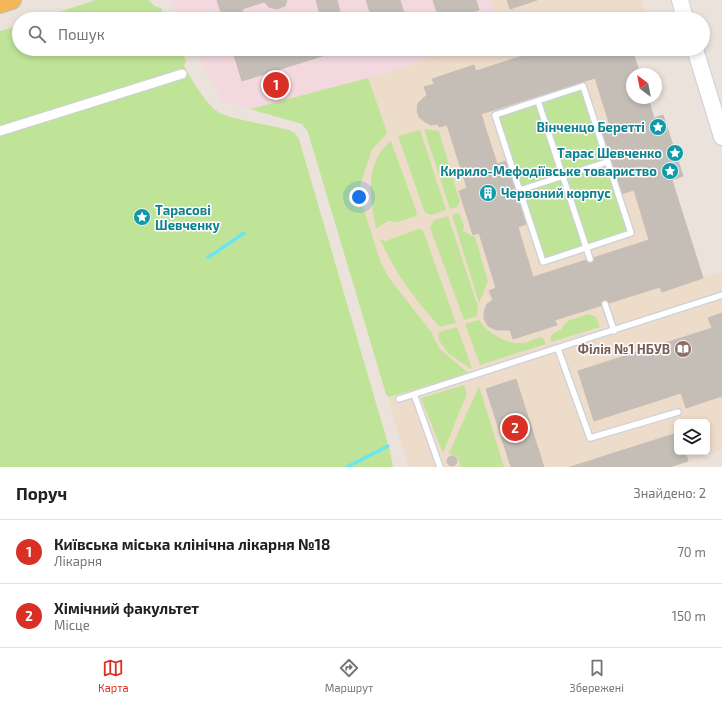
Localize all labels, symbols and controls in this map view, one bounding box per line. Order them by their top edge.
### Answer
search box [12,12,710,56]
icon: search [26,23,48,45]
text: Пошук [58,25,105,43]
north arrow [626,68,662,104]
pin: 1 [263,70,289,100]
place icon: Вінченцо Беретті [648,117,668,137]
place label: Вінченцо Беретті [536,119,645,135]
place icon: Тарас Шевченко [665,143,685,163]
place label: Тарас Шевченко [557,145,662,161]
place icon: Кирило-Мефодіївське товариство [660,161,680,181]
place label: Кирило-Мефодіївське товариство [440,163,657,179]
building icon: Червоний корпус [478,183,498,203]
place label: Червоний корпус [501,185,611,201]
your location [349,187,369,207]
place label: Тарасові Шевченку [155,202,220,233]
place icon: Тарасові Шевченку [132,207,152,227]
library icon: Філія №1 НБУВ [673,339,693,359]
place label: Філія №1 НБУВ [578,341,670,357]
pin: 2 [502,413,528,443]
map controls [674,419,710,455]
button: layers [674,419,710,455]
text: Поруч [16,483,67,503]
text: Знайдено: 2 [634,485,706,501]
text: Київська міська клінічна лікарня №18 [54,535,330,553]
text: 1 [26,544,32,560]
text: 70 m [677,544,706,560]
text: Лікарня [54,553,102,569]
text: Хімічний факультет [54,599,199,617]
text: 2 [25,608,33,624]
text: 150 m [672,608,706,624]
text: Місце [54,617,90,633]
tab: Карта [98,657,129,694]
tab: Маршрут [325,657,373,694]
tab: Збережені [570,657,624,694]

